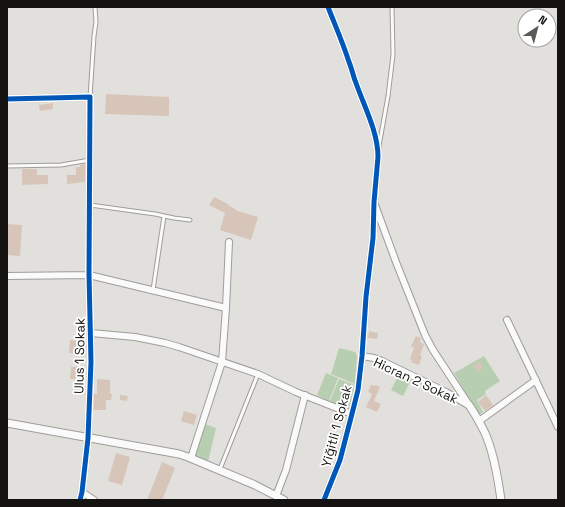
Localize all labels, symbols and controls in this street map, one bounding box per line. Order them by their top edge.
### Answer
north arrow [517,8,557,48]
text: N [536,12,550,28]
street label: Ulus 1 Sokak [70,318,89,394]
street label: Hicran 2 Sokak [371,353,461,407]
street label: Yiğitli 1 Sokak [317,383,356,469]

